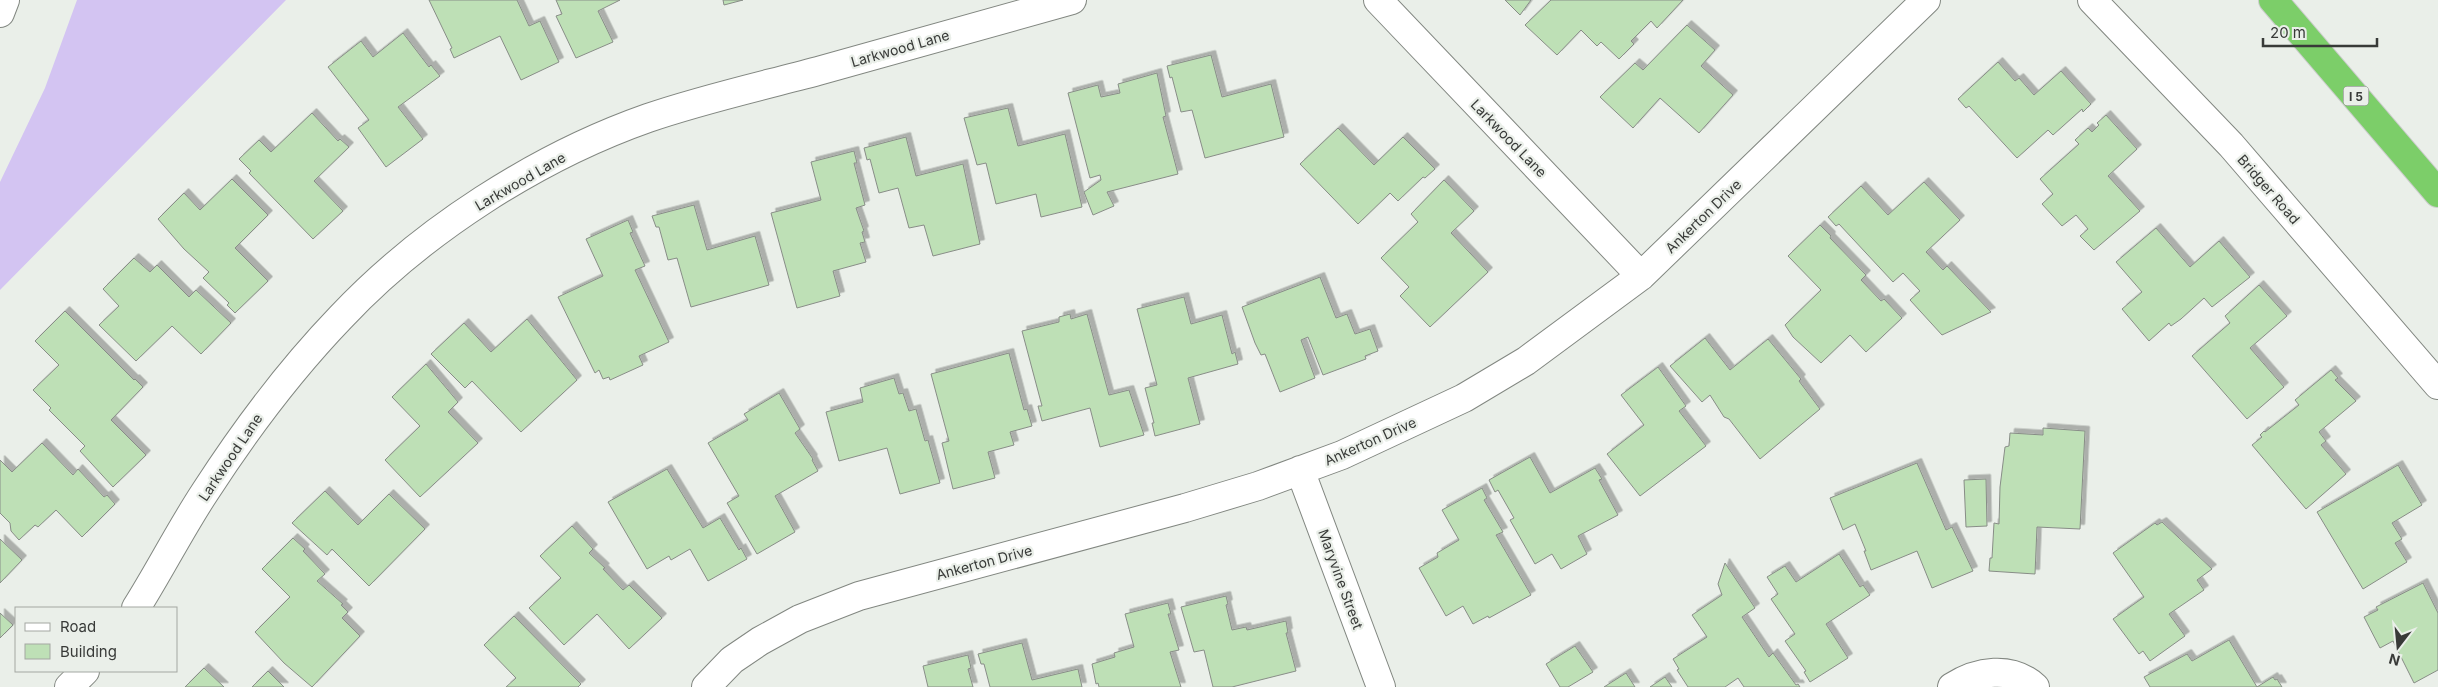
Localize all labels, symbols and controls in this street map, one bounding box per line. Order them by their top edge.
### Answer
scale bar [2263,15,2377,47]
text: 20 m [2270,23,2306,42]
street label: Larkwood Lane [849,26,951,70]
road number: I 5 [2344,86,2368,105]
street label: Larkwood Lane [1468,96,1550,180]
street label: Larkwood Lane [472,148,568,214]
street label: Bridger Road [2234,151,2304,227]
street label: Ankerton Drive [1662,176,1744,256]
street label: Larkwood Lane [195,410,265,504]
street label: Ankerton Drive [1321,413,1419,469]
street label: Maryvine Street [1315,527,1367,632]
street label: Ankerton Drive [934,541,1034,583]
legend [15,607,178,672]
text: Road [60,617,96,636]
north arrow [2373,622,2423,672]
text: Building [60,642,117,661]
text: N [2387,650,2402,670]

